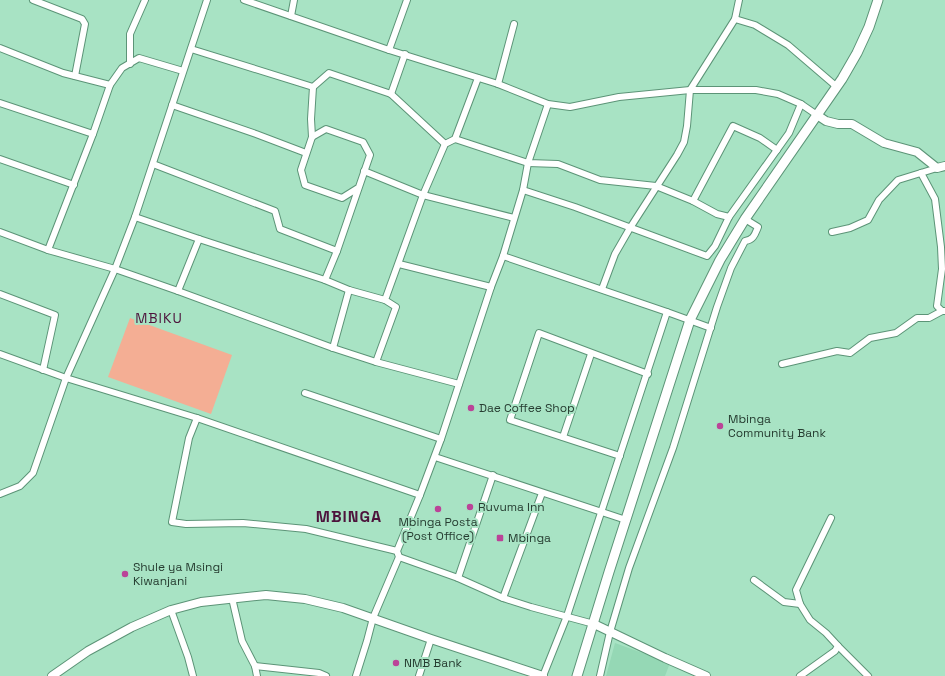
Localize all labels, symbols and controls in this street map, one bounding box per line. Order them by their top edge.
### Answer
district label: MBIKU [135,309,183,327]
place label: Dae Coffee Shop [479,400,575,416]
marker: Dae Coffee Shop [466,403,476,413]
place label: Mbinga Community Bank [728,411,826,441]
marker: Mbinga Community Bank [715,421,725,431]
place label: Ruvuma Inn [478,499,545,515]
marker: Ruvuma Inn [465,502,475,512]
marker: Mbinga Posta (Post Office) [433,504,443,514]
district label: MBINGA [316,506,382,527]
place label: Mbinga Posta (Post Office) [398,514,478,544]
place label: Mbinga [508,530,551,546]
marker: Mbinga [495,533,505,543]
place label: Shule ya Msingi Kiwanjani [133,559,223,589]
marker: Shule ya Msingi Kiwanjani [120,569,130,579]
place label: NMB Bank [404,655,463,671]
marker: NMB Bank [391,658,401,668]

